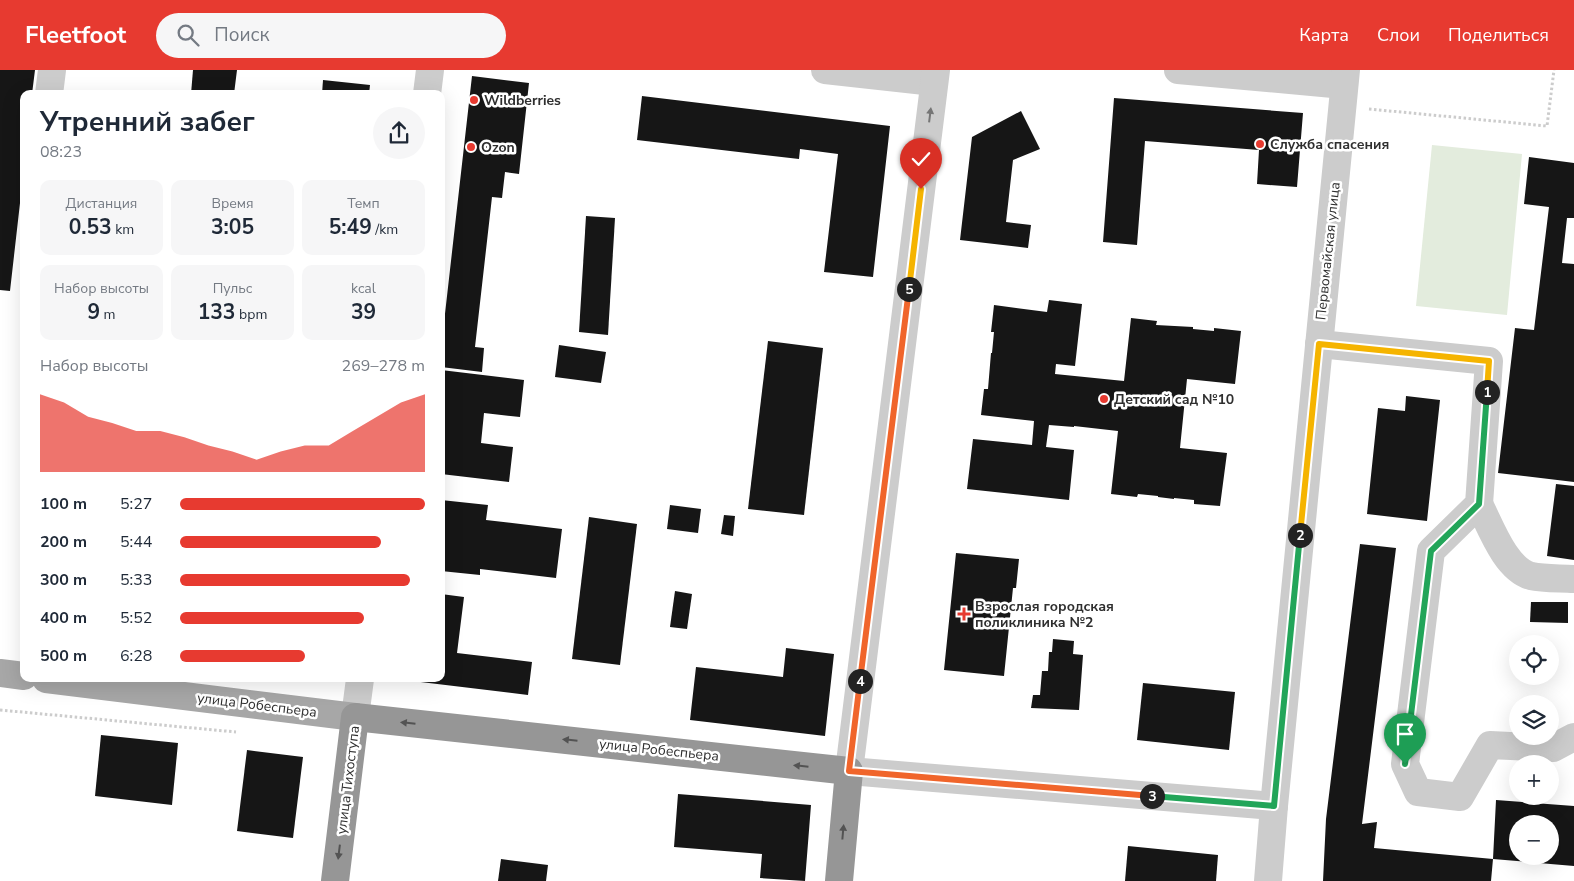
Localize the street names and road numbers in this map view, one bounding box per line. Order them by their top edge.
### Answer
street label: Первомайская улица [1311,181,1345,321]
street label: улица Робеспьера [196,688,318,722]
street label: улица Тихоступа [332,725,364,835]
street label: улица Робеспьера [598,734,720,766]

